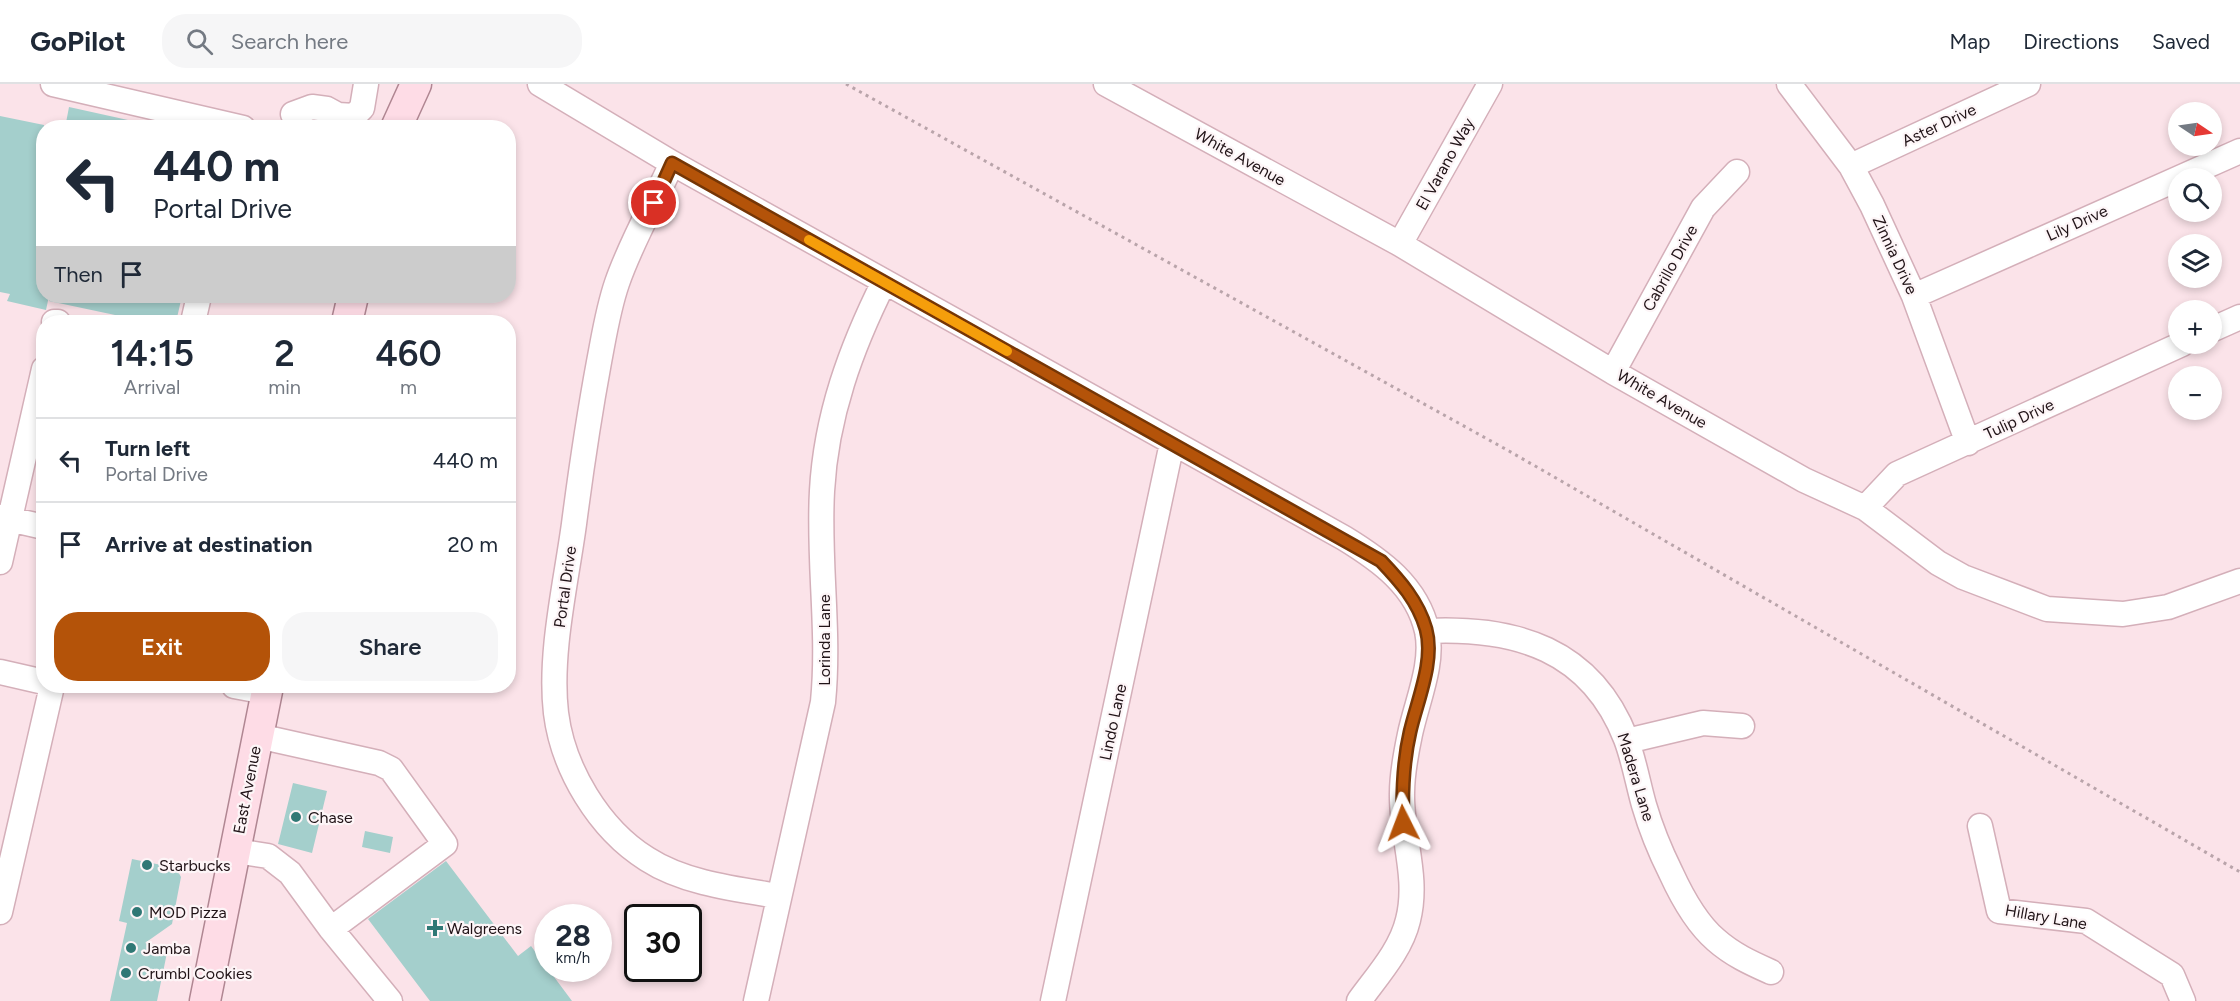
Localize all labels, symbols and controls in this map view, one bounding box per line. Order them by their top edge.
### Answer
search box [162,14,582,68]
text: GoPilot [30,24,126,58]
icon: search [183,25,216,58]
text: Search here [231,28,348,55]
text: Map [1949,29,1990,54]
text: Directions [2023,29,2119,54]
text: Saved [2152,29,2210,54]
street label: Aster Drive [1899,100,1979,150]
north arrow [2168,102,2222,156]
map controls [2168,102,2222,420]
street label: El Varano Way [1412,114,1478,213]
street label: White Avenue [1191,124,1289,190]
text: 440 m [153,141,280,192]
icon: left [54,144,132,222]
button: search [2168,168,2222,222]
pin [628,177,679,228]
icon: arrive [637,186,670,219]
text: Portal Drive [153,192,292,225]
street label: Lily Drive [2043,201,2111,245]
street label: Zinnia Drive [1869,213,1922,298]
street label: Cabrillo Drive [1639,221,1702,314]
button: layers [2168,234,2222,288]
icon: arrive [115,258,148,291]
text: Then [54,261,103,288]
button: + [2168,300,2222,354]
text: 14:15 [110,332,194,375]
text: 2 [274,332,295,375]
text: 460 [375,332,442,375]
street label: White Avenue [1614,366,1711,433]
button: − [2168,366,2222,420]
text: Arrival [124,375,180,399]
text: min [268,375,301,399]
text: m [400,375,417,399]
street label: Tulip Drive [1981,395,2057,443]
text: Turn left [105,435,191,462]
icon: left [54,444,87,477]
text: 440 m [432,447,498,474]
text: Portal Drive [105,462,208,486]
icon: arrive [54,528,87,561]
text: Arrive at destination [105,531,313,558]
text: 20 m [447,531,498,558]
street label: Portal Drive [550,545,580,629]
street label: Lorinda Lane [815,594,834,686]
button: Exit [54,612,270,681]
button: Share [282,612,498,681]
street label: Lindo Lane [1096,682,1130,762]
street label: Madera Lane [1614,730,1659,824]
street label: East Avenue [229,744,265,836]
position arrow [1371,791,1435,855]
place label: Chase [308,808,353,827]
marker: Chase [289,810,303,824]
place label: Starbucks [159,856,231,875]
marker: Starbucks [140,858,154,872]
street label: Hillary Lane [2004,900,2089,934]
place label: MOD Pizza [149,903,227,922]
speed limit sign: 30 [624,904,702,982]
marker: MOD Pizza [130,905,144,919]
text: 28 [555,917,591,954]
place label: Walgreens [447,919,522,938]
marker: Walgreens [428,921,442,935]
place label: Jamba [143,939,191,958]
marker: Jamba [124,941,138,955]
text: km/h [556,949,590,967]
place label: Crumbl Cookies [138,964,252,983]
marker: Crumbl Cookies [119,966,133,980]

